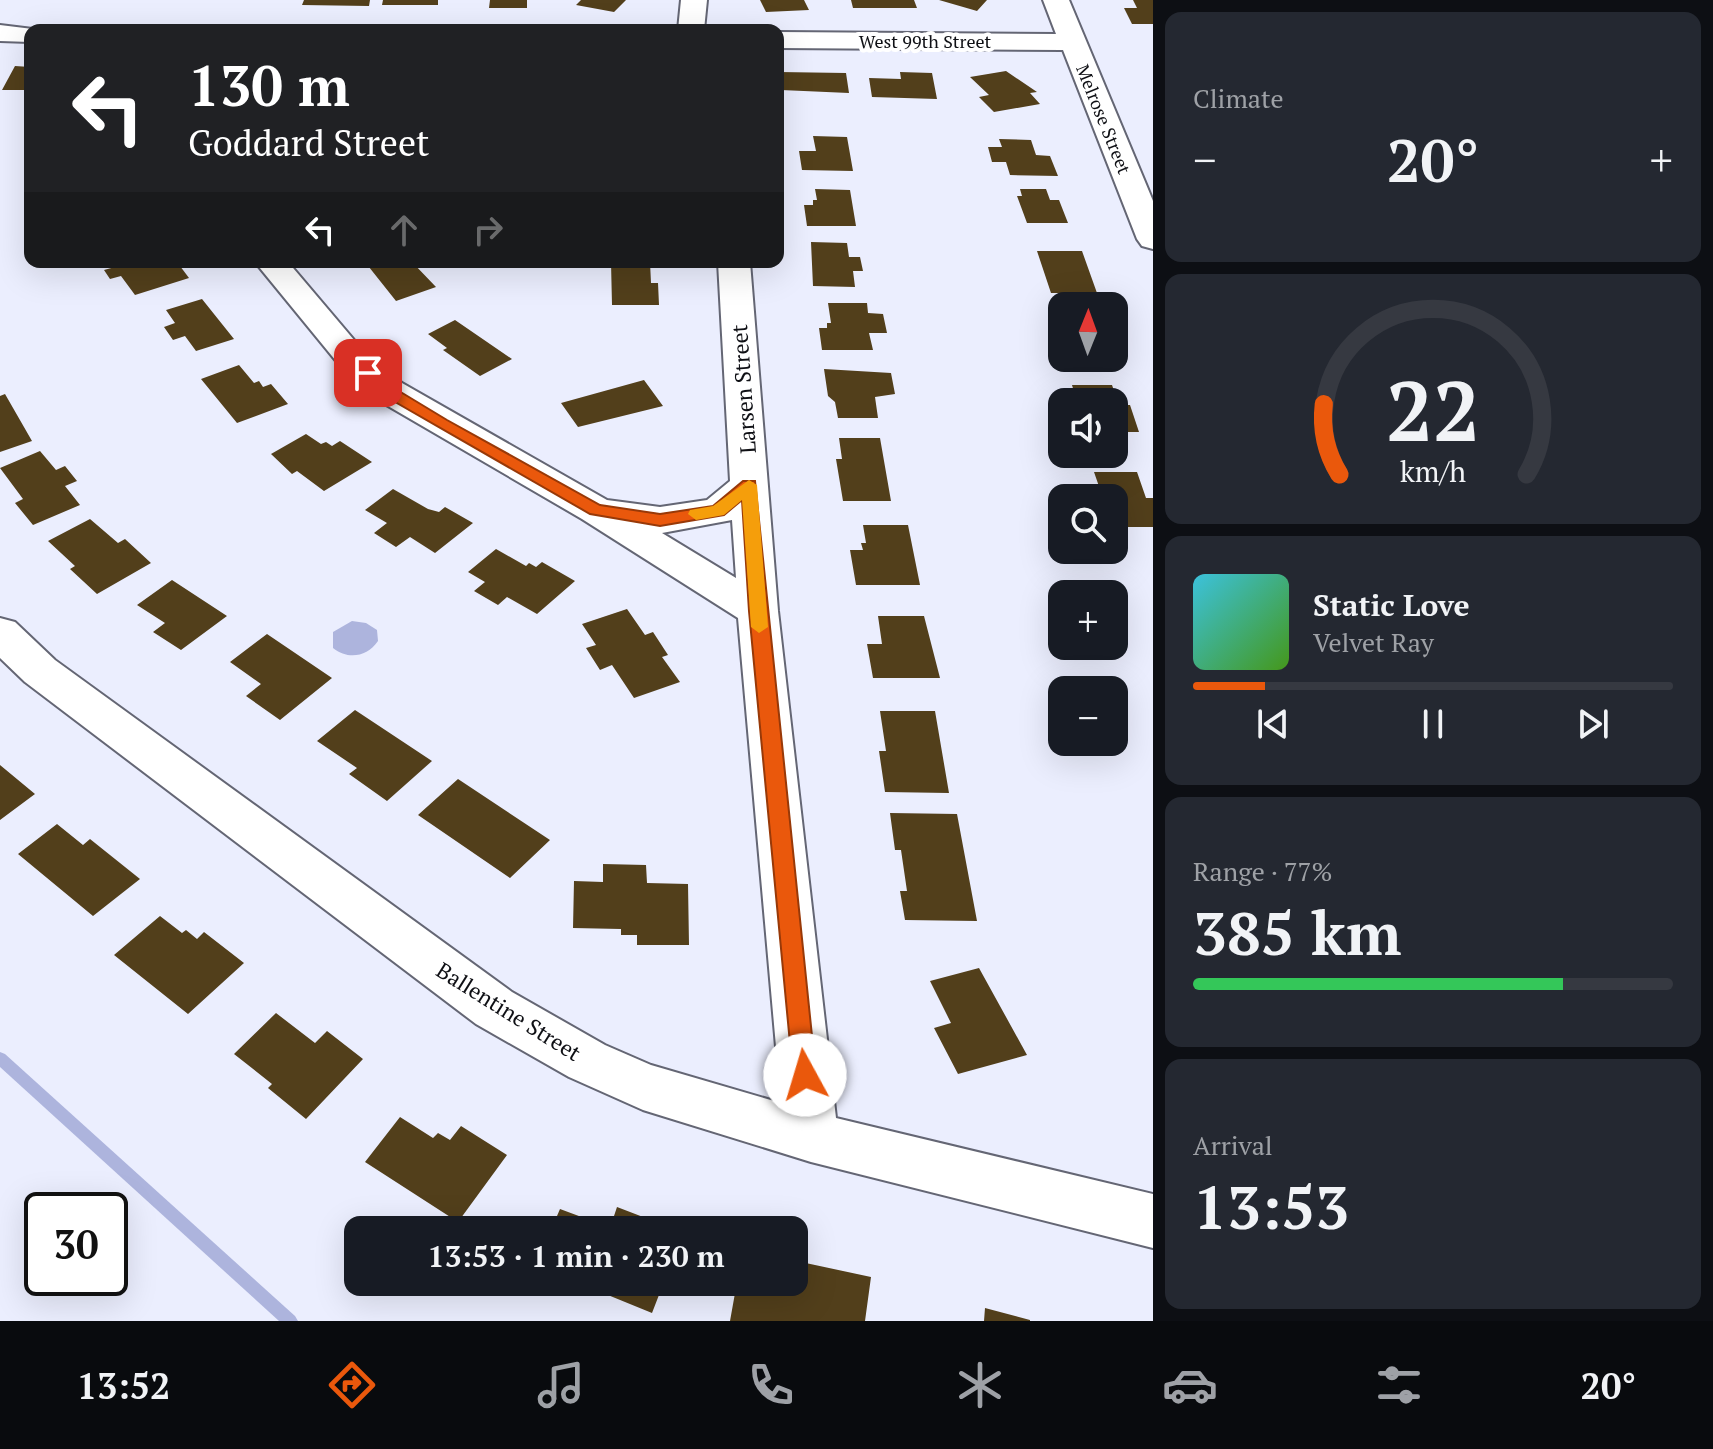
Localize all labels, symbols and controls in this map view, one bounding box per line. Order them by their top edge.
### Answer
street label: West 99th Street [859,29,992,53]
text: 130 m [188,48,350,122]
icon: left [56,56,160,160]
street label: Melrose Street [1071,61,1137,178]
text: Climate [1193,81,1284,115]
text: Goddard Street [188,119,429,166]
text: 20° [1387,120,1479,199]
text: − [1193,130,1216,189]
text: + [1650,130,1673,189]
icon: left [298,208,342,252]
icon: ahead [382,208,426,252]
icon: right [466,208,510,252]
north arrow [1048,292,1128,372]
map controls [1048,292,1128,756]
street label: Larsen Street [724,323,762,455]
pin [334,339,402,407]
icon: arrive [346,351,390,395]
text: 22 [1386,354,1480,464]
button: sound [1048,388,1128,468]
text: km/h [1400,452,1466,490]
button: search [1048,484,1128,564]
button: + [1048,580,1128,660]
text: Static Love [1313,585,1470,625]
text: Velvet Ray [1313,625,1434,659]
button: − [1048,676,1128,756]
icon: previous [1251,702,1295,746]
icon: pause [1411,702,1455,746]
icon: next [1571,702,1615,746]
text: Range · 77% [1193,854,1332,888]
text: 385 km [1193,893,1401,972]
street label: Ballentine Street [431,955,587,1067]
position arrow [763,1033,847,1117]
text: Arrival [1193,1128,1273,1162]
text: 13:53 [1193,1167,1349,1246]
speed limit sign: 30 [24,1192,128,1296]
text: 13:53 · 1 min · 230 m [428,1236,724,1276]
icon: directions [324,1357,380,1413]
icon: music [533,1357,589,1413]
icon: phone [743,1357,799,1413]
icon: climate [952,1357,1008,1413]
icon: car [1162,1357,1218,1413]
icon: filters [1371,1357,1427,1413]
text: 13:52 [77,1362,170,1409]
text: 20° [1581,1362,1636,1409]

